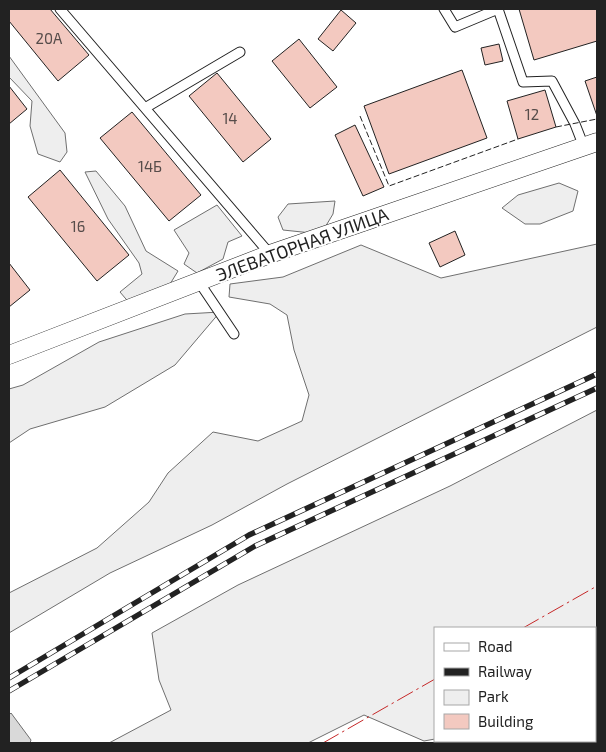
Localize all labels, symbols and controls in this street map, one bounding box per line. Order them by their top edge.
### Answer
house number: 20А [36,29,63,47]
house number: 12 [525,105,539,123]
house number: 14 [222,109,238,127]
house number: 14Б [138,157,162,175]
street label: ЭЛЕВАТОРНАЯ УЛИЦА [213,202,392,285]
house number: 16 [71,217,85,235]
legend [434,627,596,742]
text: Road [478,637,513,655]
text: Railway [478,662,532,680]
text: Park [478,687,509,705]
text: Building [478,712,534,730]

